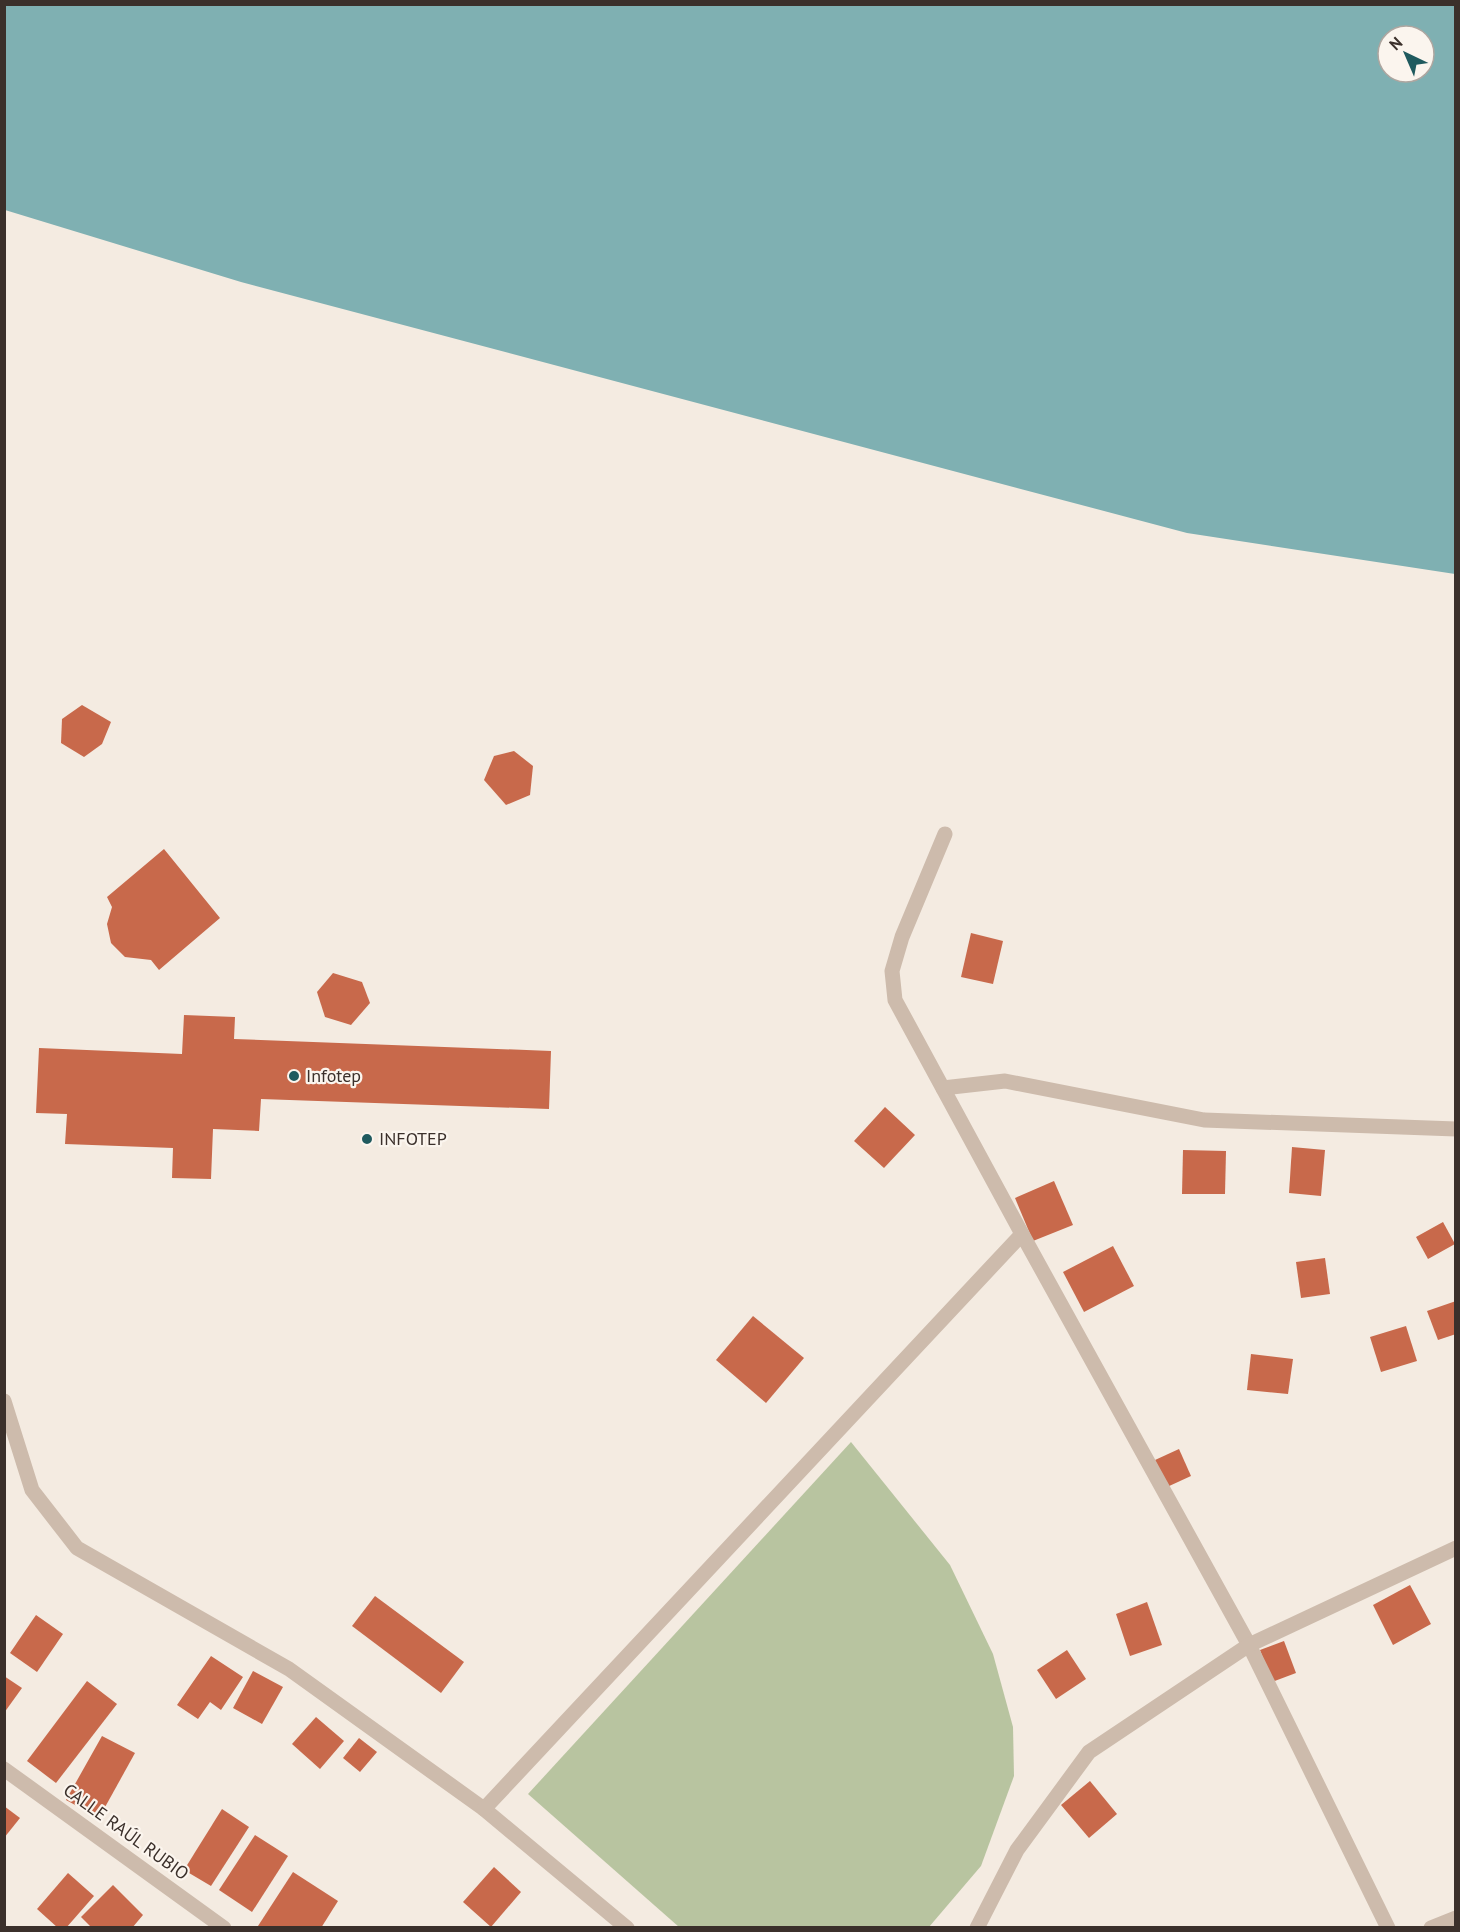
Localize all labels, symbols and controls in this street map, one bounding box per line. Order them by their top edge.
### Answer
north arrow [1376,24,1436,84]
text: N [1385,32,1406,54]
place label: Infotep [306,1064,361,1087]
marker: Infotep [287,1069,301,1083]
place label: INFOTEP [379,1127,447,1150]
marker: INFOTEP [360,1132,374,1146]
street label: CALLE RAÚL RUBIO [59,1778,194,1885]

